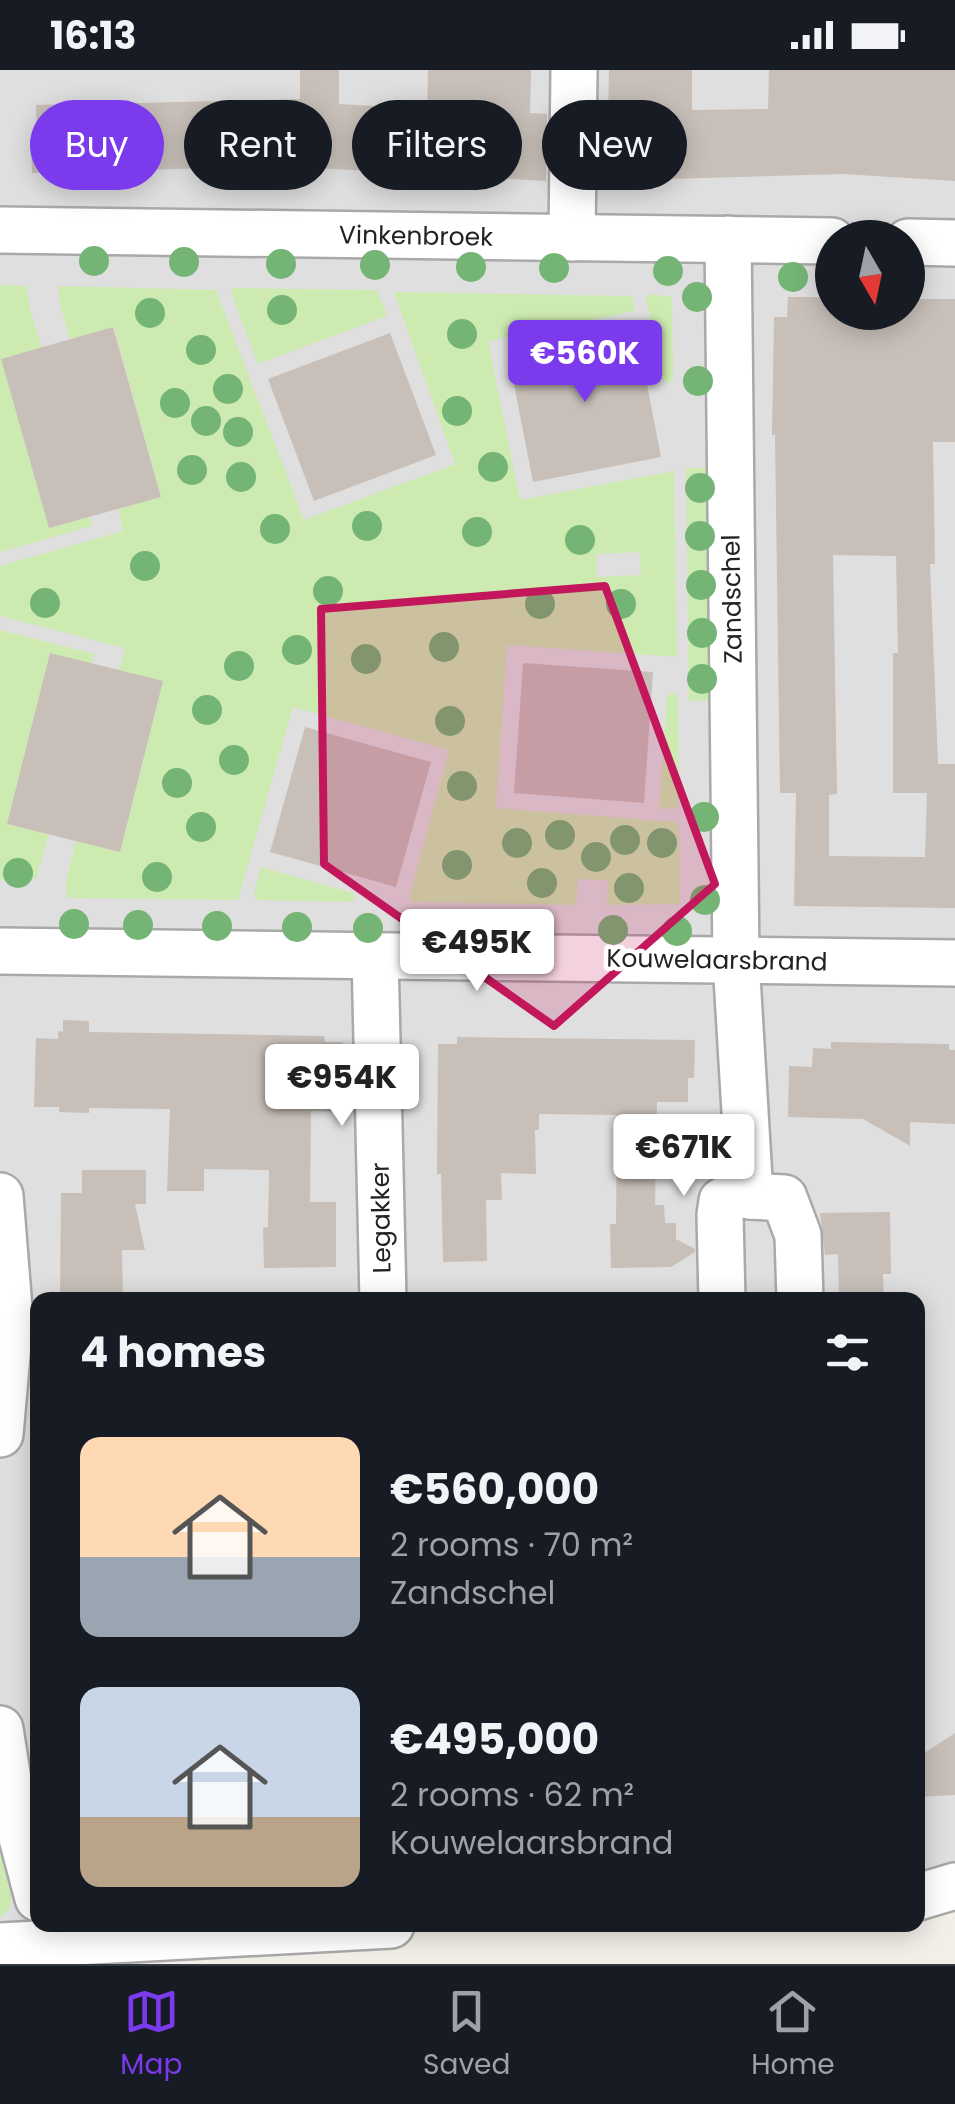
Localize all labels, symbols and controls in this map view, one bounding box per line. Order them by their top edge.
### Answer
text: 16:13 [50,9,137,62]
chip: Buy [30,100,164,190]
chip: Rent [184,100,332,190]
chip: Filters [352,100,522,190]
chip: New [542,100,687,190]
street label: Vinkenbroek [339,217,493,255]
north arrow [815,220,925,330]
map controls [815,220,925,330]
pin: €560K [515,320,655,405]
text: €560K [530,330,640,375]
street label: Zandschel [713,534,751,664]
pin: €495K [407,909,547,994]
text: €495K [422,919,532,964]
street label: Kouwelaarsbrand [606,941,828,979]
pin: €954K [272,1044,412,1129]
text: €954K [287,1054,397,1099]
pin: €671K [614,1114,754,1199]
text: €671K [635,1124,733,1169]
street label: Legakker [363,1162,399,1274]
text: 4 homes [80,1323,266,1382]
icon: filters [820,1325,875,1380]
text: €560,000 [390,1460,599,1519]
icon: home [160,1477,280,1597]
text: 2 rooms · 70 m² [390,1522,633,1567]
text: Zandschel [390,1570,555,1615]
text: €495,000 [390,1710,599,1769]
icon: home [160,1727,280,1847]
text: 2 rooms · 62 m² [390,1772,634,1817]
text: Kouwelaarsbrand [390,1820,673,1865]
tab: Map [120,1984,182,2086]
tab: Saved [423,1984,510,2086]
tab: Home [751,1984,835,2086]

